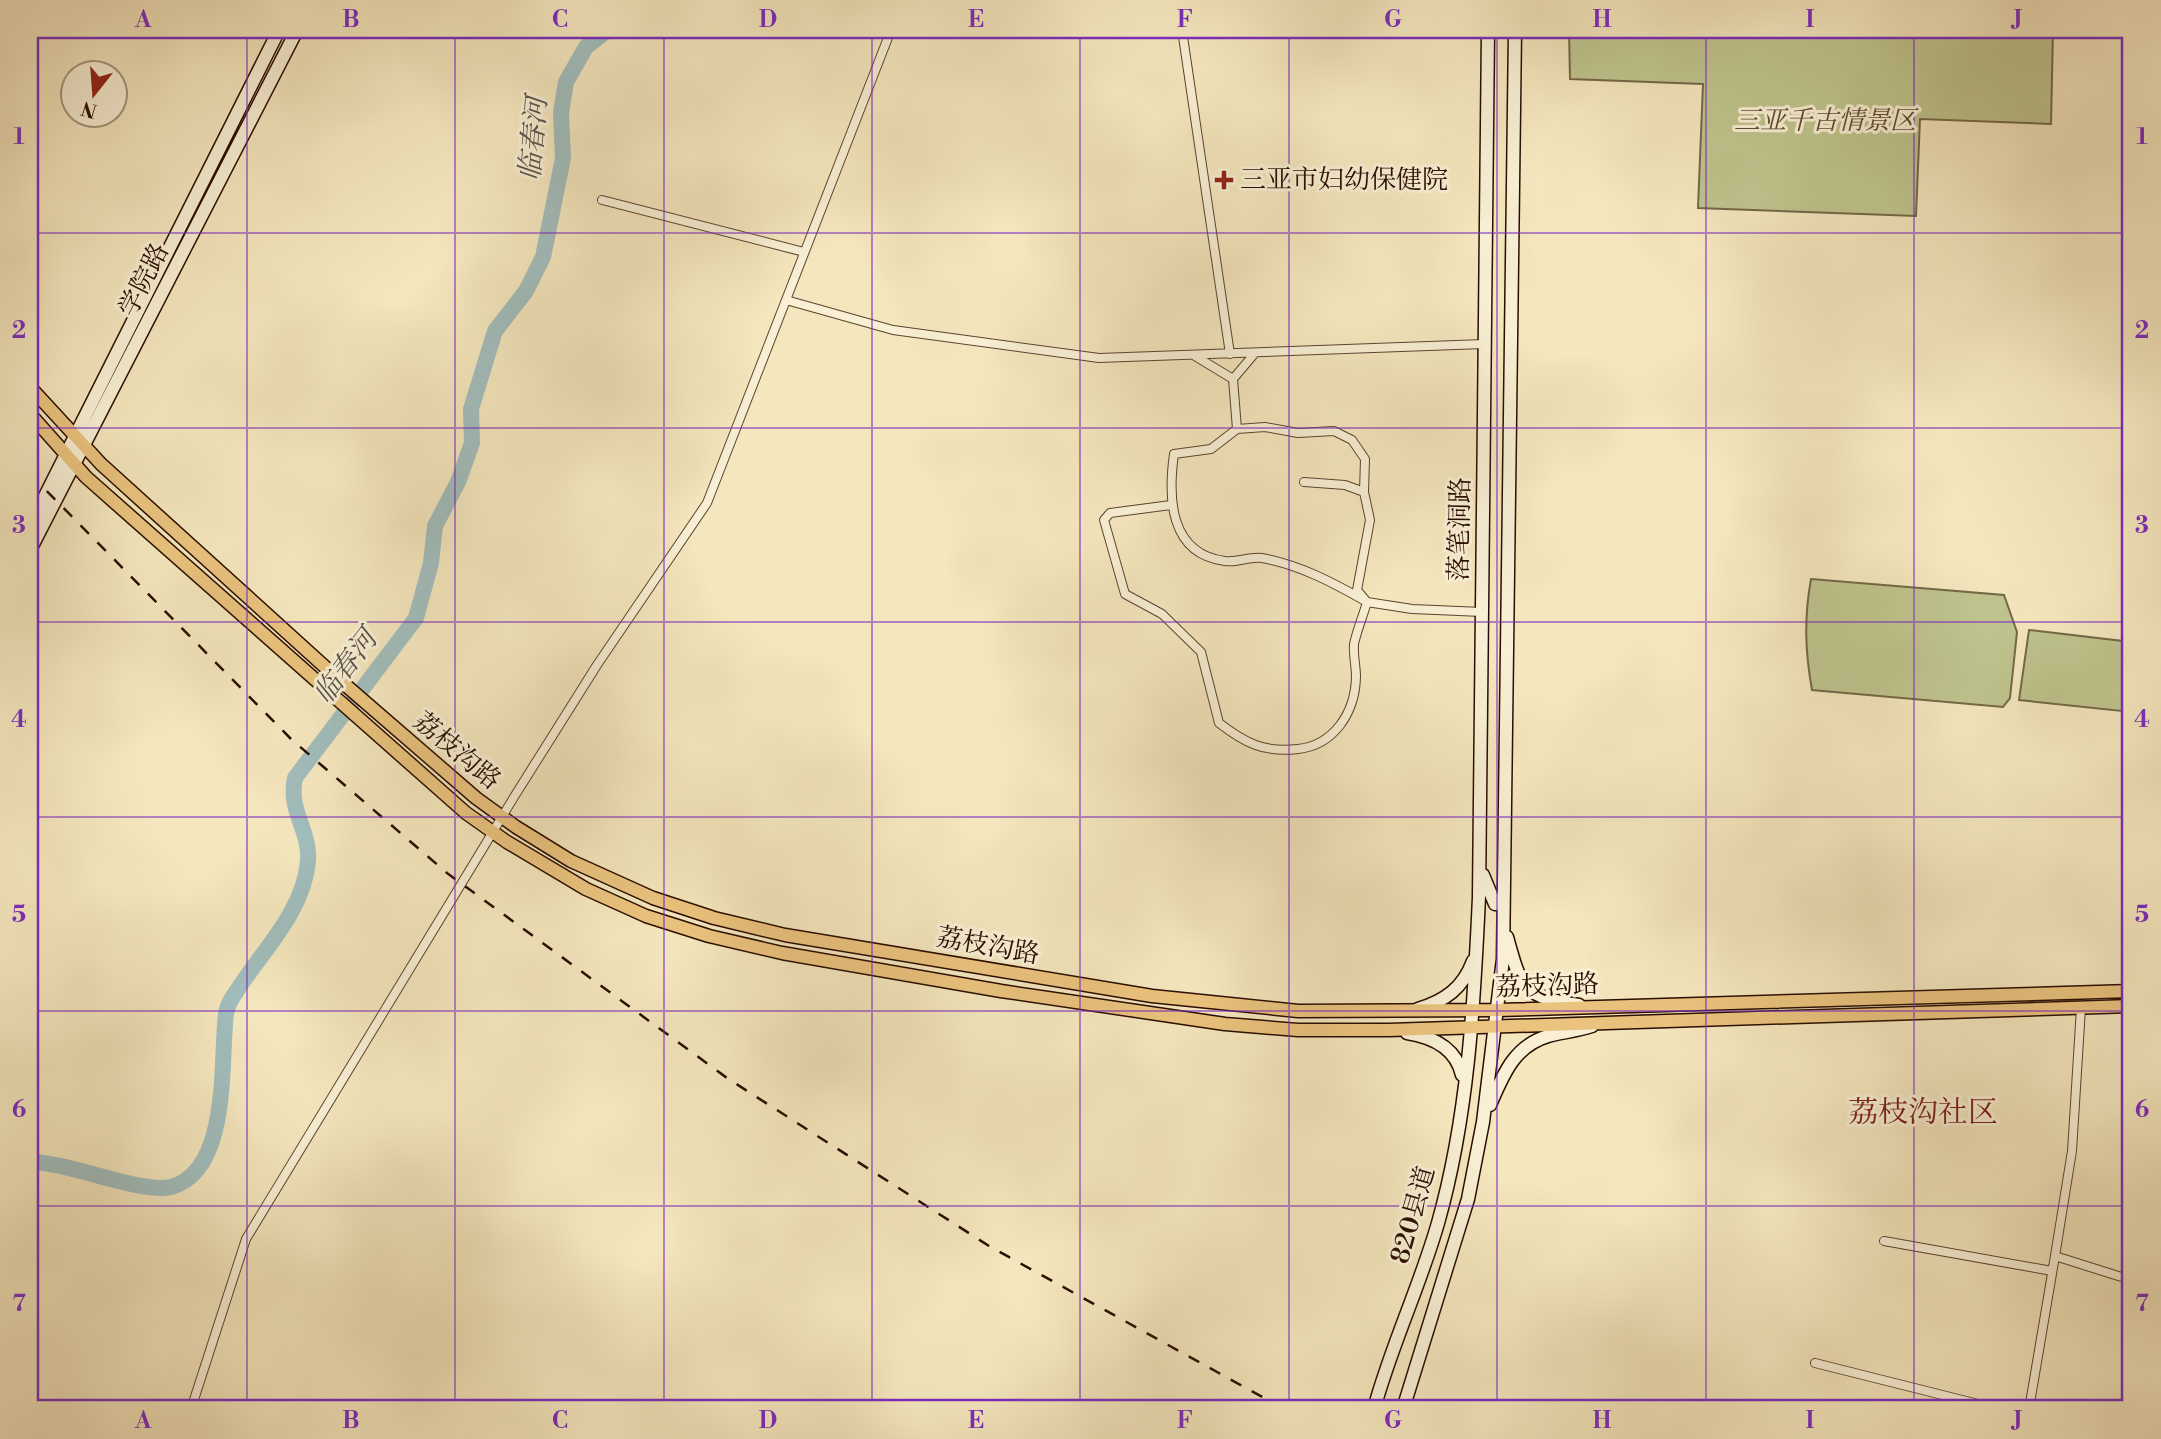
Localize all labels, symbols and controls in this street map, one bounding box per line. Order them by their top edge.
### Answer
text: A [134,6,152,34]
text: B [342,6,360,34]
text: C [552,6,568,34]
text: D [759,6,777,34]
text: E [968,6,984,34]
text: F [1177,6,1193,34]
text: G [1384,6,1402,34]
text: H [1593,6,1612,34]
text: I [1806,6,1815,34]
text: J [2011,6,2023,34]
north arrow [60,60,130,130]
water label: 临春河 [513,91,556,182]
text: N [79,96,100,123]
park label: 三亚千古情景区 [1734,105,1919,137]
text: 1 [13,123,25,151]
text: 1 [2136,123,2148,151]
place label: 三亚市妇幼保健院 [1240,164,1448,196]
marker: 三亚市妇幼保健院 [1214,170,1234,190]
street label: 学院路 [112,238,176,322]
text: 2 [12,317,26,345]
text: 2 [2135,317,2149,345]
street label: 落笔洞路 [1443,477,1477,581]
text: 3 [12,512,26,540]
text: 3 [2135,512,2149,540]
water label: 临春河 [307,619,388,711]
street label: 荔枝沟路 [407,705,507,797]
text: 4 [11,706,27,734]
text: 4 [2134,706,2150,734]
text: 5 [12,901,26,929]
text: 5 [2135,901,2149,929]
street label: 荔枝沟路 [934,921,1042,971]
street label: 荔枝沟路 [1494,968,1600,1004]
district label: 荔枝沟社区 [1848,1094,1998,1132]
text: 6 [12,1096,26,1124]
text: 6 [2135,1096,2149,1124]
street label: 820县道 [1384,1163,1442,1267]
text: 7 [12,1290,26,1318]
text: 7 [2135,1290,2149,1318]
text: A [134,1407,152,1435]
text: B [342,1407,360,1435]
text: C [552,1407,568,1435]
text: D [759,1407,777,1435]
text: E [968,1407,984,1435]
text: F [1177,1407,1193,1435]
text: G [1384,1407,1402,1435]
text: H [1593,1407,1612,1435]
text: I [1806,1407,1815,1435]
text: J [2011,1407,2023,1435]

